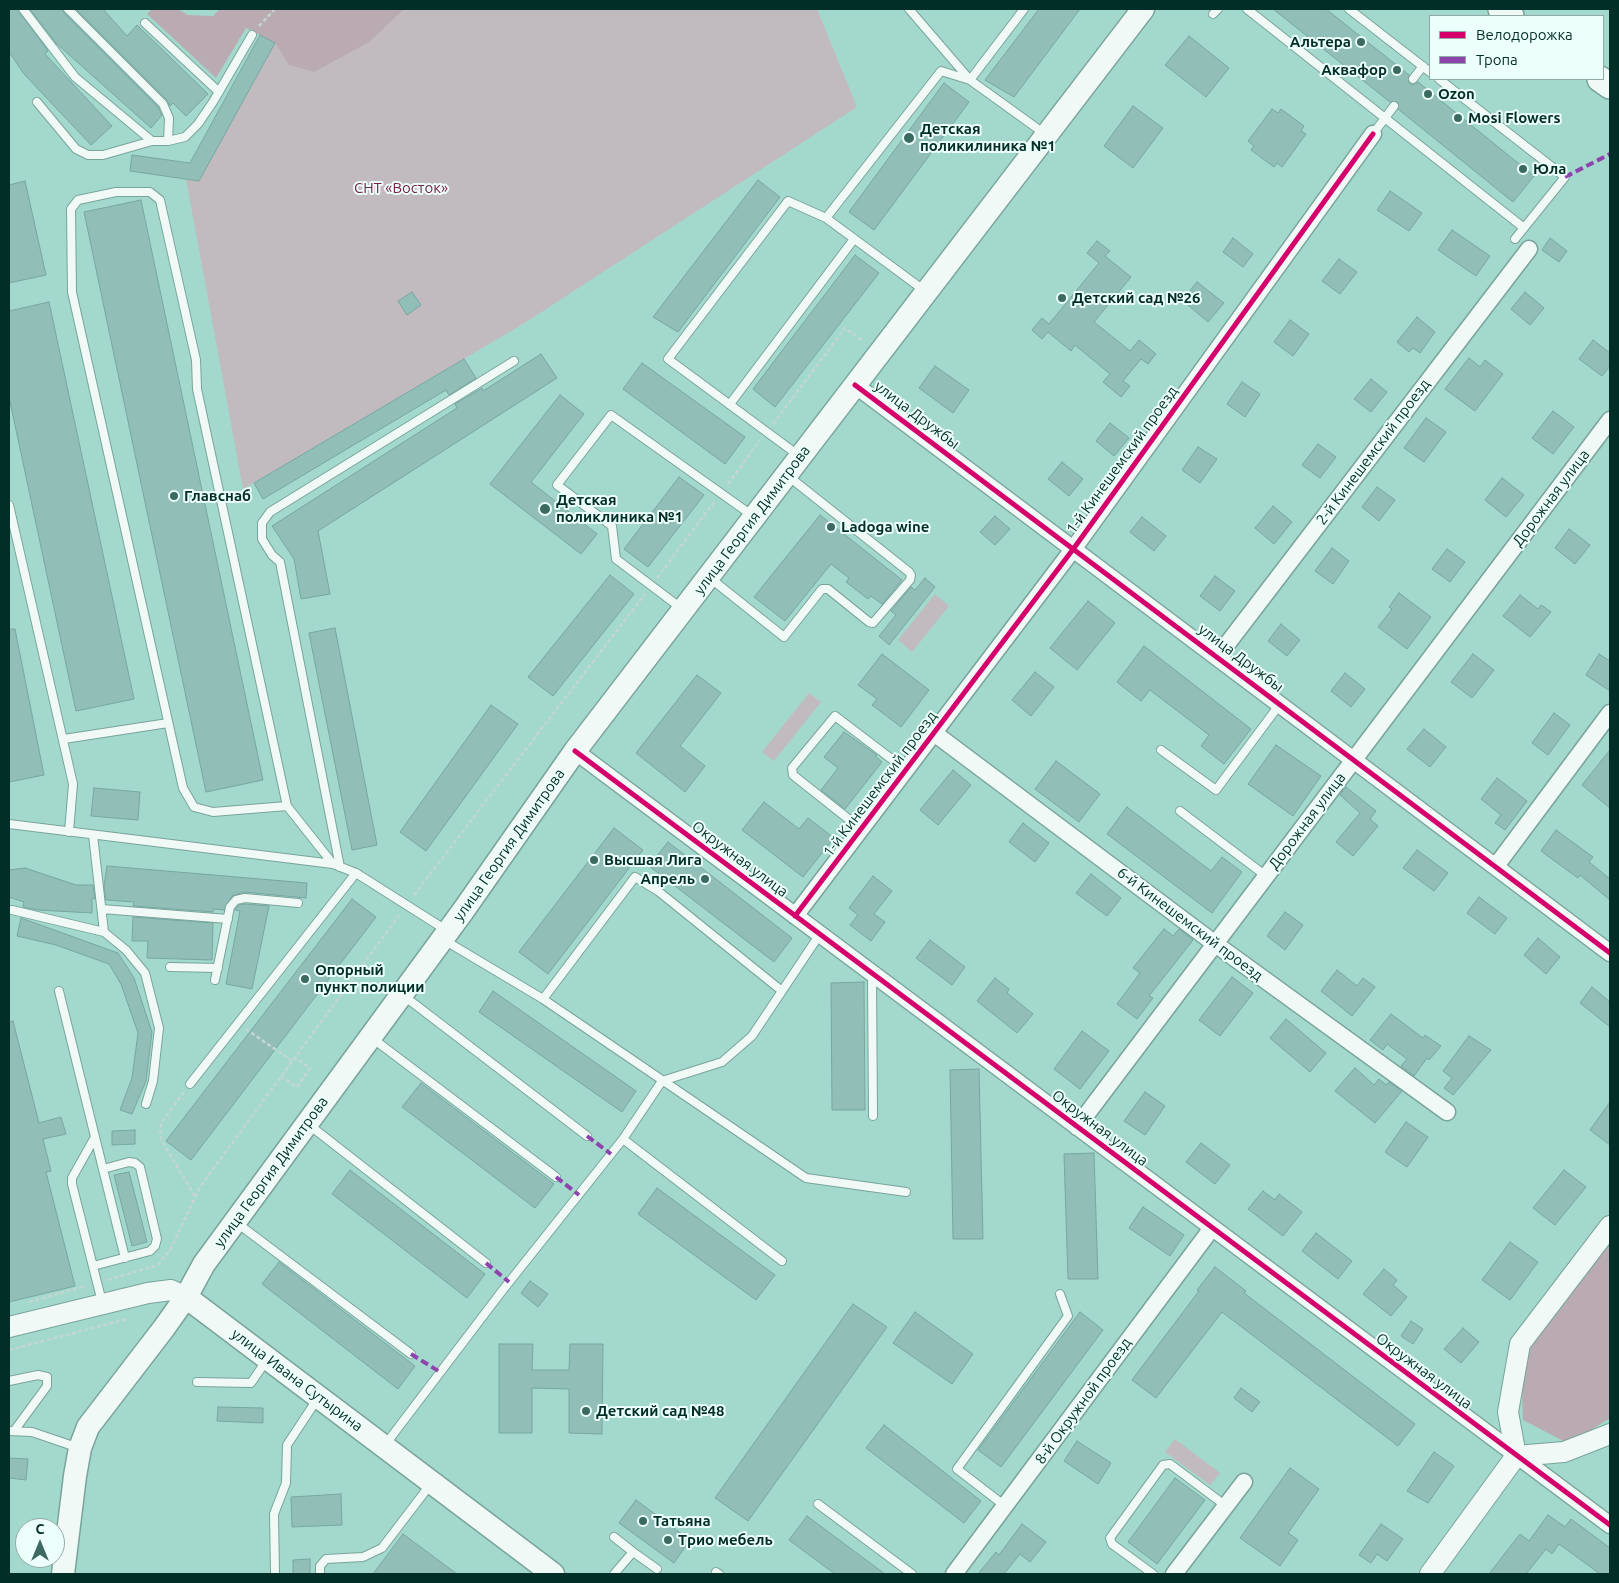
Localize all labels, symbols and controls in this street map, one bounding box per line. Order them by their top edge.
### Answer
legend [1429,15,1604,80]
text: Велодорожка [1476,26,1573,43]
place label: Альтера [1290,33,1351,51]
marker: Альтера [1355,36,1367,48]
text: Тропа [1476,51,1518,68]
place label: Аквафор [1321,61,1387,79]
marker: Аквафор [1391,64,1403,76]
place label: Ozon [1438,85,1475,103]
marker: Ozon [1422,88,1434,100]
place label: Mosi Flowers [1468,109,1561,127]
marker: Mosi Flowers [1452,112,1464,124]
place label: Детская поликилиника №1 [920,120,1056,155]
marker: Детская поликилиника №1 [902,131,916,145]
place label: Юла [1533,160,1566,178]
marker: Юла [1517,163,1529,175]
park label: СНТ «Восток» [354,179,448,197]
place label: Детский сад №26 [1072,289,1200,307]
marker: Детский сад №26 [1056,292,1068,304]
street label: 2-й Кинешемский проезд [1312,376,1434,528]
street label: улица Дружбы [871,377,963,453]
street label: 1-й Кинешемский проезд [1062,383,1182,537]
street label: улица Георгия Димитрова [690,442,814,598]
street label: Дорожная улица [1509,446,1593,550]
place label: Главснаб [184,487,251,505]
marker: Главснаб [168,490,180,502]
place label: Детская поликлиника №1 [556,491,683,526]
marker: Детская поликлиника №1 [538,502,552,516]
place label: Ladoga wine [841,518,929,536]
marker: Ladoga wine [825,521,837,533]
street label: улица Дружбы [1195,620,1287,696]
street label: 1-й Кинешемский проезд [819,708,941,860]
street label: улица Георгия Димитрова [449,765,569,925]
street label: Дорожная улица [1265,769,1349,873]
street label: Окружная улица [688,817,792,901]
place label: Высшая Лига [604,851,702,869]
marker: Высшая Лига [588,854,600,866]
street label: 6-й Кинешемский проезд [1114,863,1266,985]
place label: Апрель [640,870,695,888]
marker: Апрель [699,873,711,885]
place label: Опорный пункт полиции [315,961,424,996]
marker: Опорный пункт полиции [299,973,311,985]
street label: Окружная улица [1048,1086,1152,1170]
street label: улица Георгия Димитрова [210,1093,332,1251]
street label: улица Ивана Сутырина [228,1325,366,1435]
street label: Окружная улица [1372,1329,1476,1413]
street label: 8-й Окружной проезд [1031,1334,1135,1468]
place label: Детский сад №48 [596,1402,724,1420]
marker: Детский сад №48 [580,1405,592,1417]
place label: Татьяна [653,1512,711,1530]
marker: Татьяна [637,1515,649,1527]
north arrow [15,1518,65,1568]
text: С [36,1521,44,1537]
place label: Трио мебель [678,1531,773,1549]
marker: Трио мебель [662,1534,674,1546]

